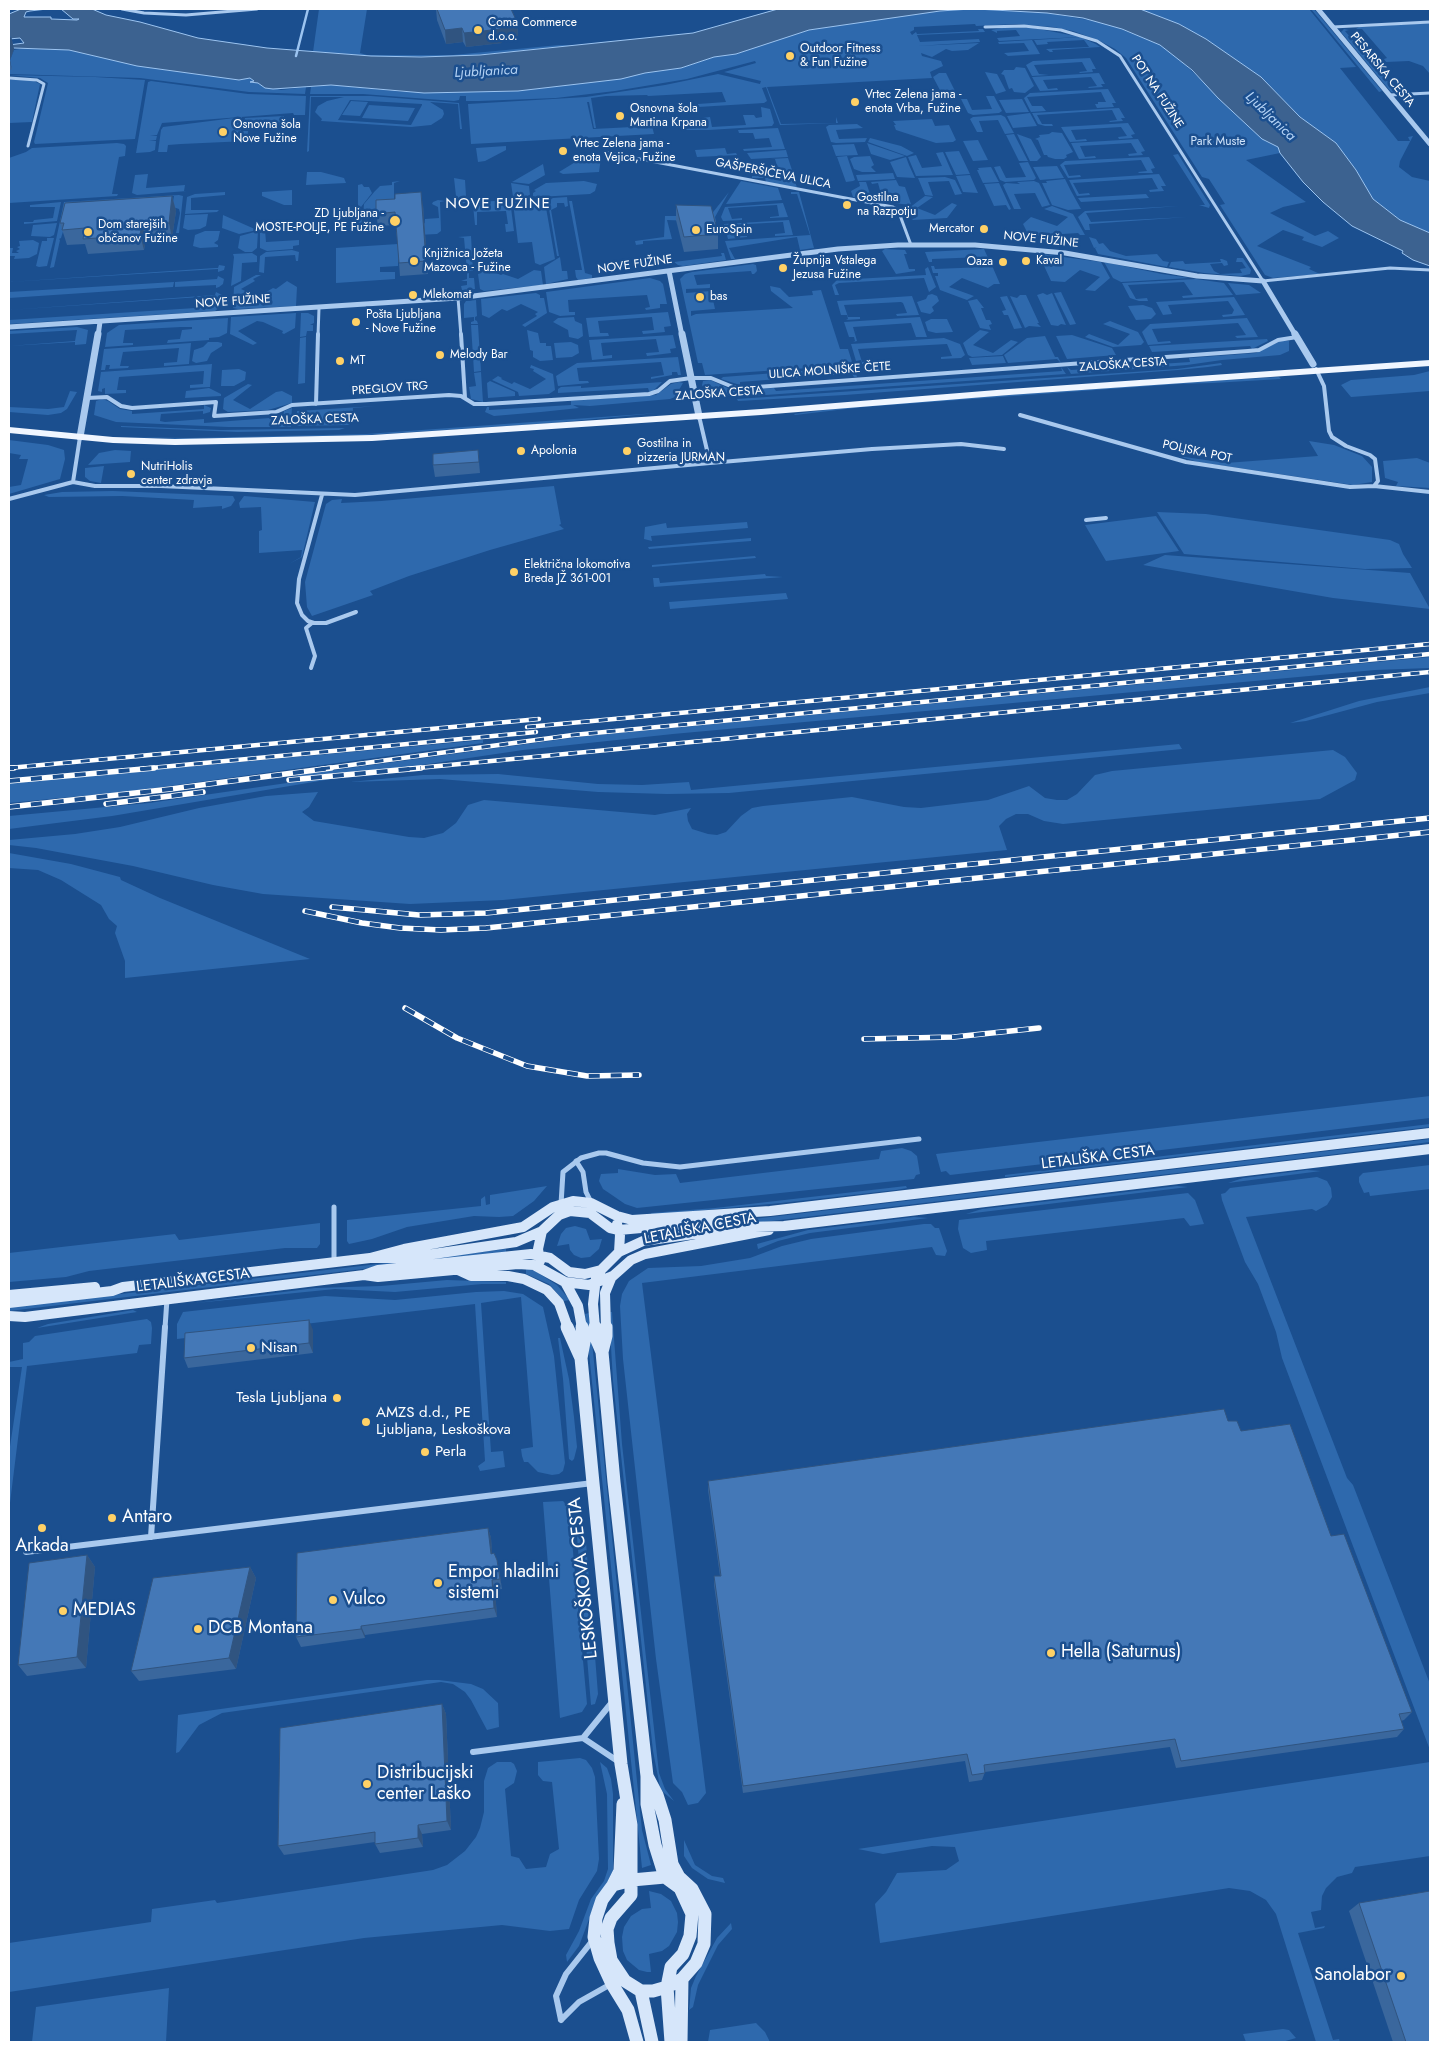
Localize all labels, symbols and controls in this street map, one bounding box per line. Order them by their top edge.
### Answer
place label: Coma Commerce d.o.o. [488,16,577,44]
marker: Coma Commerce d.o.o. [472,24,484,36]
street label: PESARSKA CESTA [1347,30,1417,110]
place label: Outdoor Fitness & Fun Fužine [800,42,880,70]
marker: Outdoor Fitness & Fun Fužine [784,50,796,62]
street label: POT NA FUŽINE [1128,53,1186,131]
water label: Ljubljanica [454,62,518,82]
place label: Vrtec Zelena jama - enota Vrba, Fužine [865,88,962,116]
water label: Ljubljanica [1241,89,1299,145]
marker: Vrtec Zelena jama - enota Vrba, Fužine [849,96,861,108]
place label: Osnovna šola Martina Krpana [630,102,707,130]
marker: Osnovna šola Martina Krpana [614,110,626,122]
place label: Osnovna šola Nove Fužine [233,118,301,146]
marker: Osnovna šola Nove Fužine [217,126,229,138]
park label: Park Muste [1191,135,1245,149]
place label: Vrtec Zelena jama - enota Vejica, Fužine [573,137,676,165]
marker: Vrtec Zelena jama - enota Vejica, Fužine [557,145,569,157]
street label: GAŠPERŠIČEVA ULICA [714,156,832,192]
place label: Gostilna na Razpotju [857,191,916,219]
district label: NOVE FUŽINE [444,195,552,213]
marker: Gostilna na Razpotju [841,199,853,211]
place label: ZD Ljubljana - MOSTE-POLJE, PE Fužine [255,207,384,235]
marker: ZD Ljubljana - MOSTE-POLJE, PE Fužine [388,214,402,228]
place label: Dom starejših občanov Fužine [98,218,178,246]
place label: Mercator [929,222,974,236]
place label: EuroSpin [706,223,752,237]
marker: Mercator [978,223,990,235]
marker: EuroSpin [690,224,702,236]
marker: Dom starejših občanov Fužine [82,226,94,238]
street label: NOVE FUŽINE [1003,229,1079,251]
place label: Knjižnica Jožeta Mazovca - Fužine [424,247,511,275]
street label: NOVE FUŽINE [597,253,673,277]
place label: Župnija Vstalega Jezusa Fužine [793,254,876,282]
place label: Kaval [1036,254,1062,268]
marker: Knjižnica Jožeta Mazovca - Fužine [408,255,420,267]
place label: Oaza [966,255,993,269]
marker: Kaval [1020,255,1032,267]
marker: Oaza [997,256,1009,268]
marker: Župnija Vstalega Jezusa Fužine [777,262,789,274]
place label: Mlekomat [423,288,471,302]
marker: Mlekomat [407,289,419,301]
place label: bas [710,290,727,304]
marker: bas [694,291,706,303]
street label: NOVE FUŽINE [195,292,271,312]
place label: Pošta Ljubljana - Nove Fužine [366,308,441,336]
marker: Pošta Ljubljana - Nove Fužine [350,316,362,328]
place label: Melody Bar [450,348,508,362]
marker: Melody Bar [434,349,446,361]
place label: MT [350,354,365,368]
marker: MT [334,355,346,367]
street label: ZALOŠKA CESTA [1079,355,1167,375]
street label: ULICA MOLNIŠKE ČETE [768,360,892,382]
street label: PREGLOV TRG [351,379,429,399]
street label: ZALOŠKA CESTA [675,384,763,404]
street label: ZALOŠKA CESTA [271,411,359,429]
place label: Gostilna in pizzeria JURMAN [637,437,725,465]
street label: POLJSKA POT [1161,438,1233,466]
place label: Apolonia [531,444,577,458]
marker: Apolonia [515,445,527,457]
marker: Gostilna in pizzeria JURMAN [621,445,633,457]
place label: NutriHolis center zdravja [141,460,212,488]
marker: NutriHolis center zdravja [125,468,137,480]
place label: Električna lokomotiva Breda JŽ 361-001 [524,558,630,586]
marker: Električna lokomotiva Breda JŽ 361-001 [508,566,520,578]
street label: LETALIŠKA CESTA [1040,1142,1156,1174]
street label: LETALIŠKA CESTA [642,1209,758,1249]
street label: LETALIŠKA CESTA [135,1265,251,1297]
place label: Nisan [261,1339,298,1357]
marker: Nisan [245,1342,257,1354]
place label: Tesla Ljubljana [236,1389,327,1407]
marker: Tesla Ljubljana [331,1392,343,1404]
place label: AMZS d.d., PE Ljubljana, Leskoškova [376,1404,511,1439]
marker: AMZS d.d., PE Ljubljana, Leskoškova [360,1416,372,1428]
place label: Perla [435,1443,466,1461]
marker: Perla [419,1446,431,1458]
street label: LESKOŠKOVA CESTA [565,1496,603,1660]
place label: Antaro [122,1507,172,1529]
marker: Antaro [106,1512,118,1524]
marker: Arkada [36,1522,48,1534]
place label: Arkada [15,1536,69,1558]
place label: Empor hladilni sistemi [448,1562,559,1605]
marker: Empor hladilni sistemi [432,1577,444,1589]
place label: Vulco [343,1589,386,1611]
marker: Vulco [327,1594,339,1606]
place label: MEDIAS [73,1600,136,1622]
marker: MEDIAS [57,1605,69,1617]
place label: DCB Montana [208,1618,313,1640]
marker: DCB Montana [192,1623,204,1635]
place label: Hella (Saturnus) [1061,1642,1181,1664]
marker: Hella (Saturnus) [1045,1647,1057,1659]
place label: Distribucijski center Laško [377,1763,474,1806]
marker: Distribucijski center Laško [361,1778,373,1790]
place label: Sanolabor [1314,1965,1391,1987]
marker: Sanolabor [1395,1970,1407,1982]

